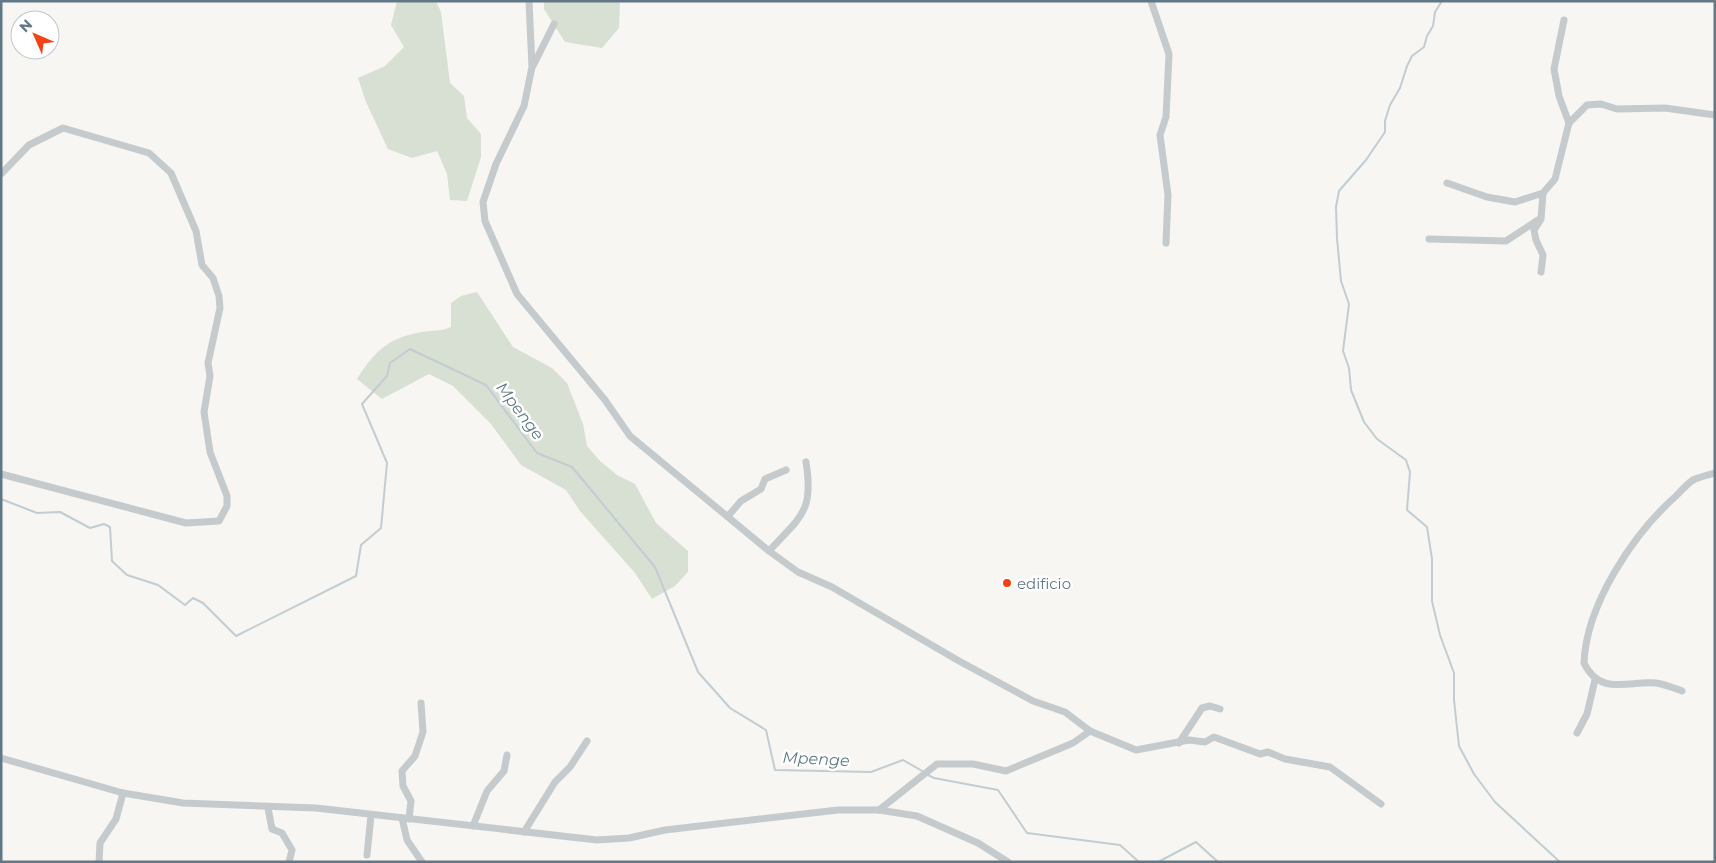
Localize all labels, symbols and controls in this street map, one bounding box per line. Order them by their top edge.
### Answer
north arrow [10,10,60,60]
text: N [15,15,36,36]
water label: Mpenge [492,378,548,444]
place label: edificio [1017,574,1071,593]
marker: edificio [1001,577,1013,589]
water label: Mpenge [782,748,850,770]

